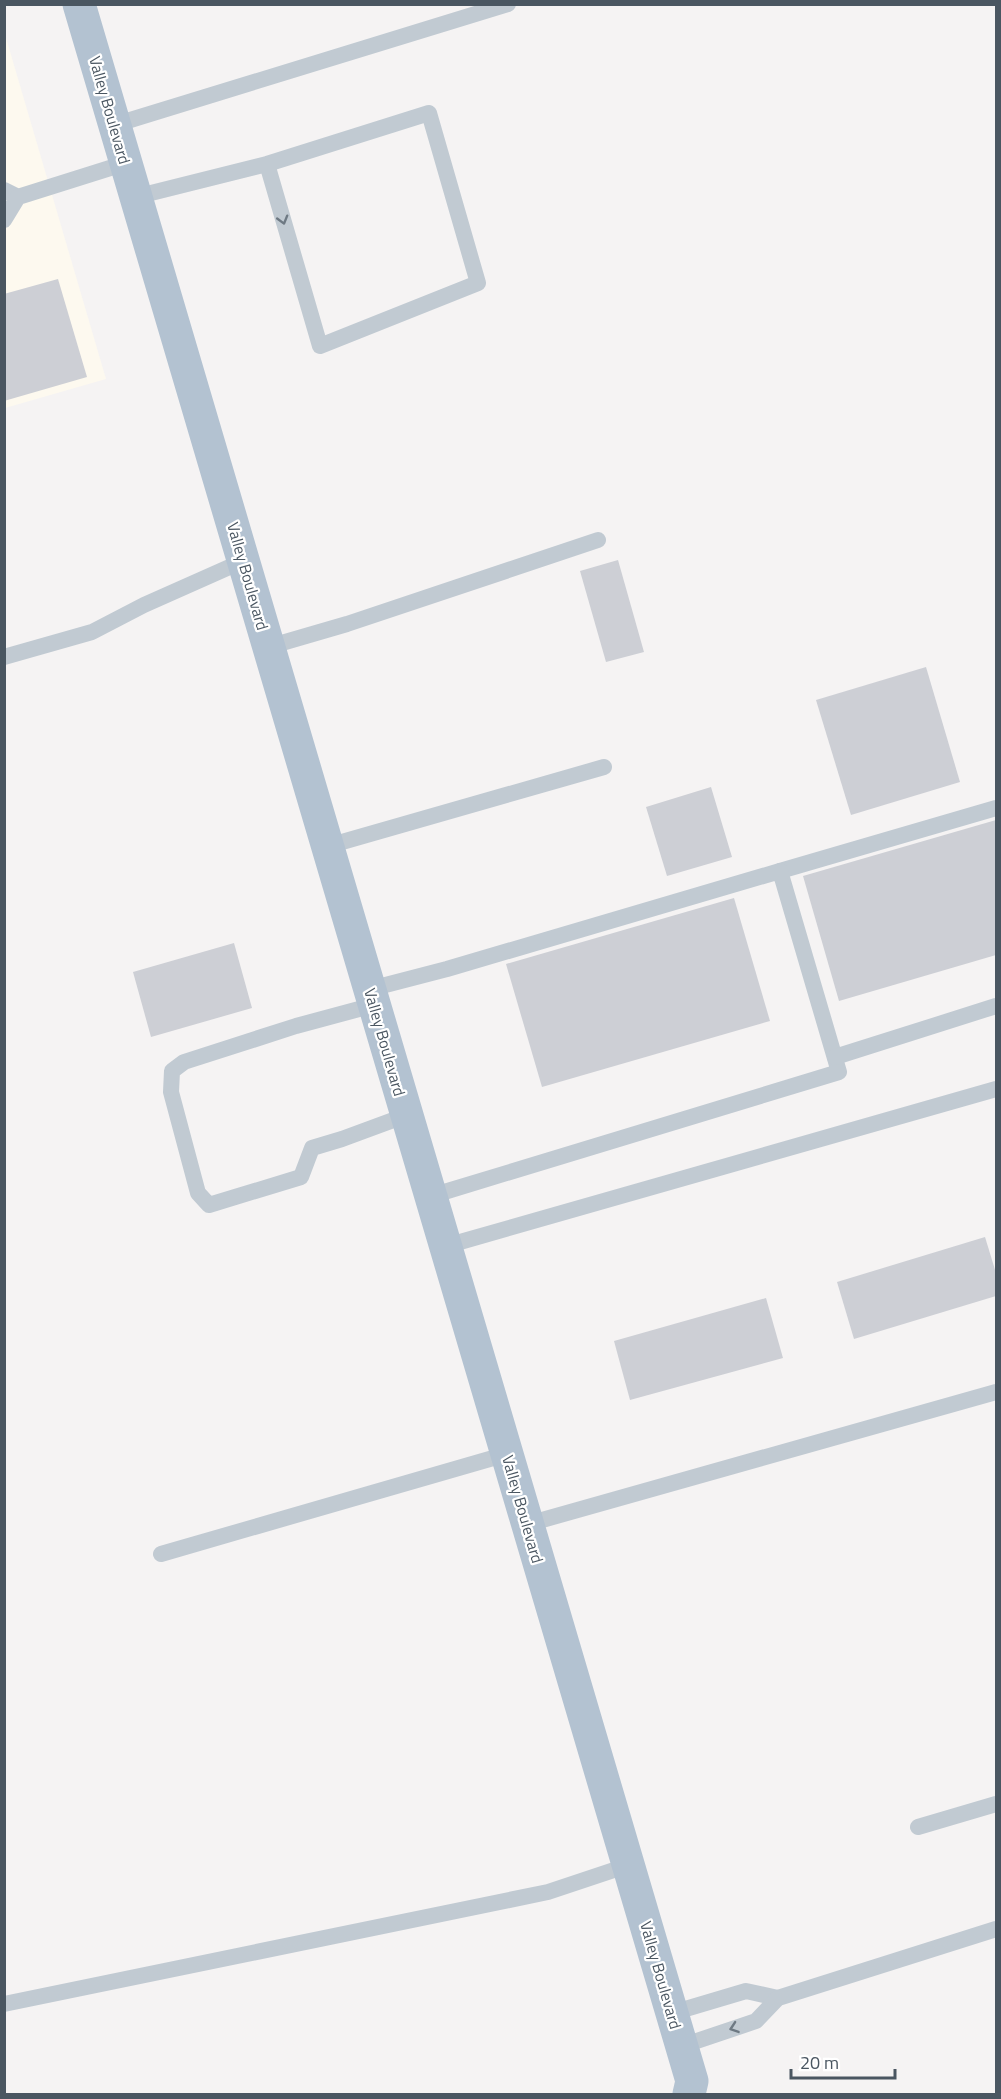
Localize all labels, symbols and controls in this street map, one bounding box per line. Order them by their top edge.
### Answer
street label: Valley Boulevard [83,53,137,167]
one-way arrow [276,214,288,225]
street label: Valley Boulevard [221,519,275,633]
street label: Valley Boulevard [358,985,412,1099]
street label: Valley Boulevard [496,1452,550,1566]
street label: Valley Boulevard [634,1918,688,2032]
one-way arrow [729,2021,740,2034]
scale bar [791,2042,894,2080]
text: 20 m [800,2049,839,2076]

